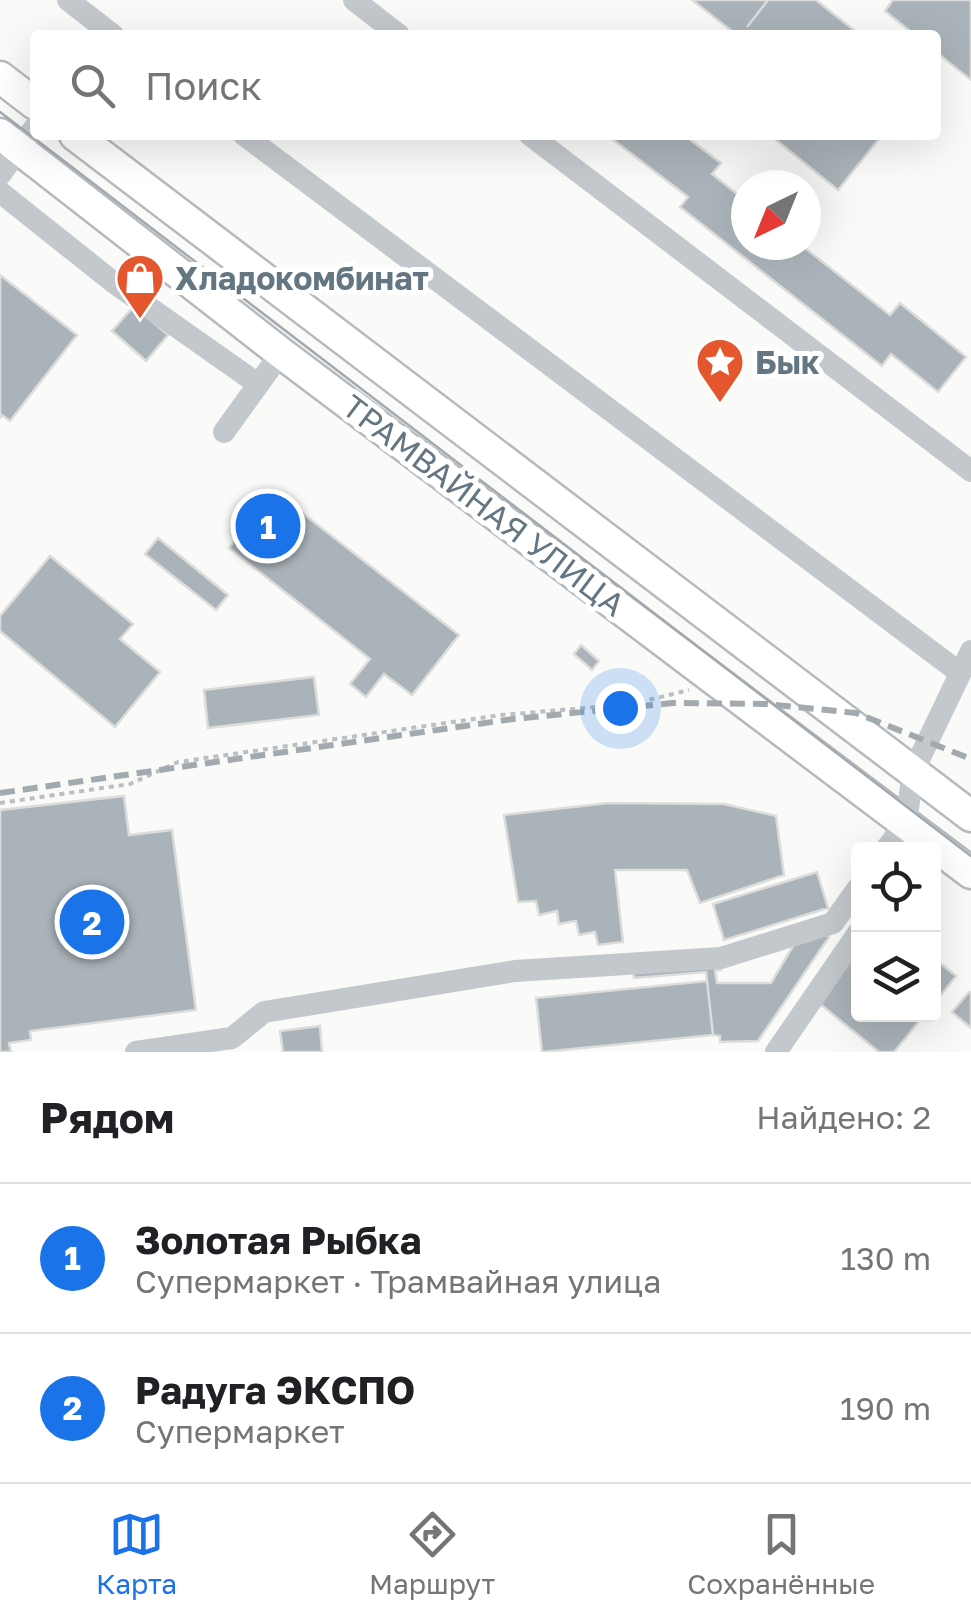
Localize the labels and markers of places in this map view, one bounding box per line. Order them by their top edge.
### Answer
shop icon: Хладокомбинат [114,252,166,320]
place label: Хладокомбинат [175,259,429,297]
place icon: Бык [694,336,746,404]
place label: Бык [755,343,820,381]
pin: 1 [236,488,300,564]
pin: 2 [59,884,124,960]

